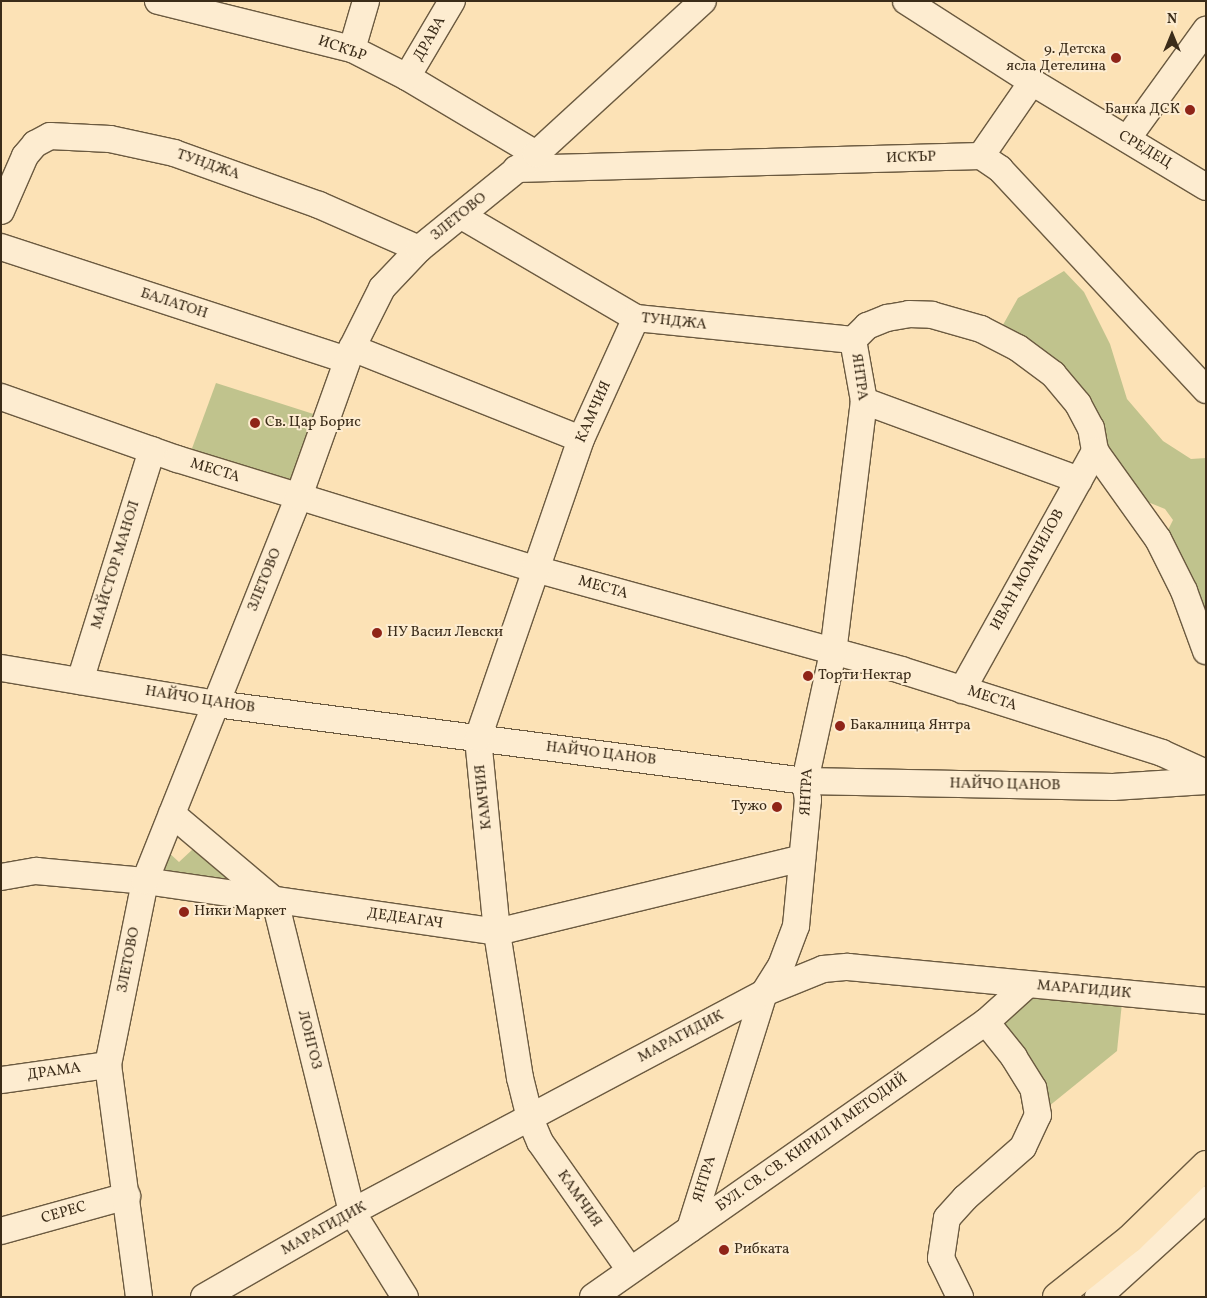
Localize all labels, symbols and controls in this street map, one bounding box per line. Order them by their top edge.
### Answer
north arrow [1147,10,1197,60]
text: N [1167,10,1177,29]
street label: ДРАВА [410,13,450,65]
street label: ИСКЪР [315,32,369,66]
place label: 9. Детска ясла Детелина [1006,40,1106,75]
marker: 9. Детска ясла Детелина [1110,52,1122,64]
place label: Банка ДСК [1105,101,1180,119]
marker: Банка ДСК [1184,104,1196,116]
street label: СРЕДЕЦ [1115,127,1175,173]
street label: ТУНДЖА [174,146,242,184]
street label: ИСКЪР [886,148,936,168]
street label: ЗЛЕТОВО [427,189,491,245]
street label: БАЛАТОН [138,285,210,323]
street label: ТУНДЖА [640,310,708,334]
street label: ЯНТРА [847,352,871,402]
street label: КАМЧИЯ [572,378,616,446]
place label: Св. Цар Борис [265,414,361,432]
marker: Св. Цар Борис [249,417,261,429]
street label: МЕСТА [188,455,242,487]
street label: МАЙСТОР МАНОЛ [88,499,144,631]
street label: ИВАН МОМЧИЛОВ [987,506,1069,634]
street label: ЗЛЕТОВО [244,546,286,614]
street label: МЕСТА [576,572,630,604]
place label: НУ Васил Левски [387,624,504,642]
marker: НУ Васил Левски [371,627,383,639]
place label: Торти Нектар [818,667,911,685]
marker: Торти Нектар [802,670,814,682]
street label: НАЙЧО ЦАНОВ [144,682,256,718]
street label: МЕСТА [965,683,1019,715]
place label: Бакалница Янтра [850,717,971,735]
marker: Бакалница Янтра [834,720,846,732]
street label: НАЙЧО ЦАНОВ [545,738,657,770]
street label: КАМЧИЯ [472,763,496,831]
street label: ЯНТРА [797,768,817,816]
street label: НАЙЧО ЦАНОВ [949,775,1061,795]
place label: Тужо [731,798,767,816]
marker: Тужо [771,801,783,813]
place label: Ники Маркет [194,903,286,921]
street label: ДЕДЕАГАЧ [366,905,444,933]
marker: Ники Маркет [178,906,190,918]
street label: ЗЛЕТОВО [114,925,144,995]
street label: МАРАГИДИК [1036,977,1132,1003]
street label: МАРАГИДИК [635,1007,727,1067]
street label: ЛОНГОЗ [293,1009,325,1071]
street label: ДРАМА [26,1059,82,1085]
street label: БУЛ. СВ. СВ. КИРИЛ И МЕТОДИЙ [713,1070,911,1216]
street label: ЯНТРА [689,1154,721,1204]
street label: КАМЧИЯ [553,1167,605,1231]
street label: СЕРЕС [39,1198,89,1228]
street label: МАРАГИДИК [278,1198,370,1260]
place label: Рибката [734,1241,790,1259]
marker: Рибката [718,1244,730,1256]

